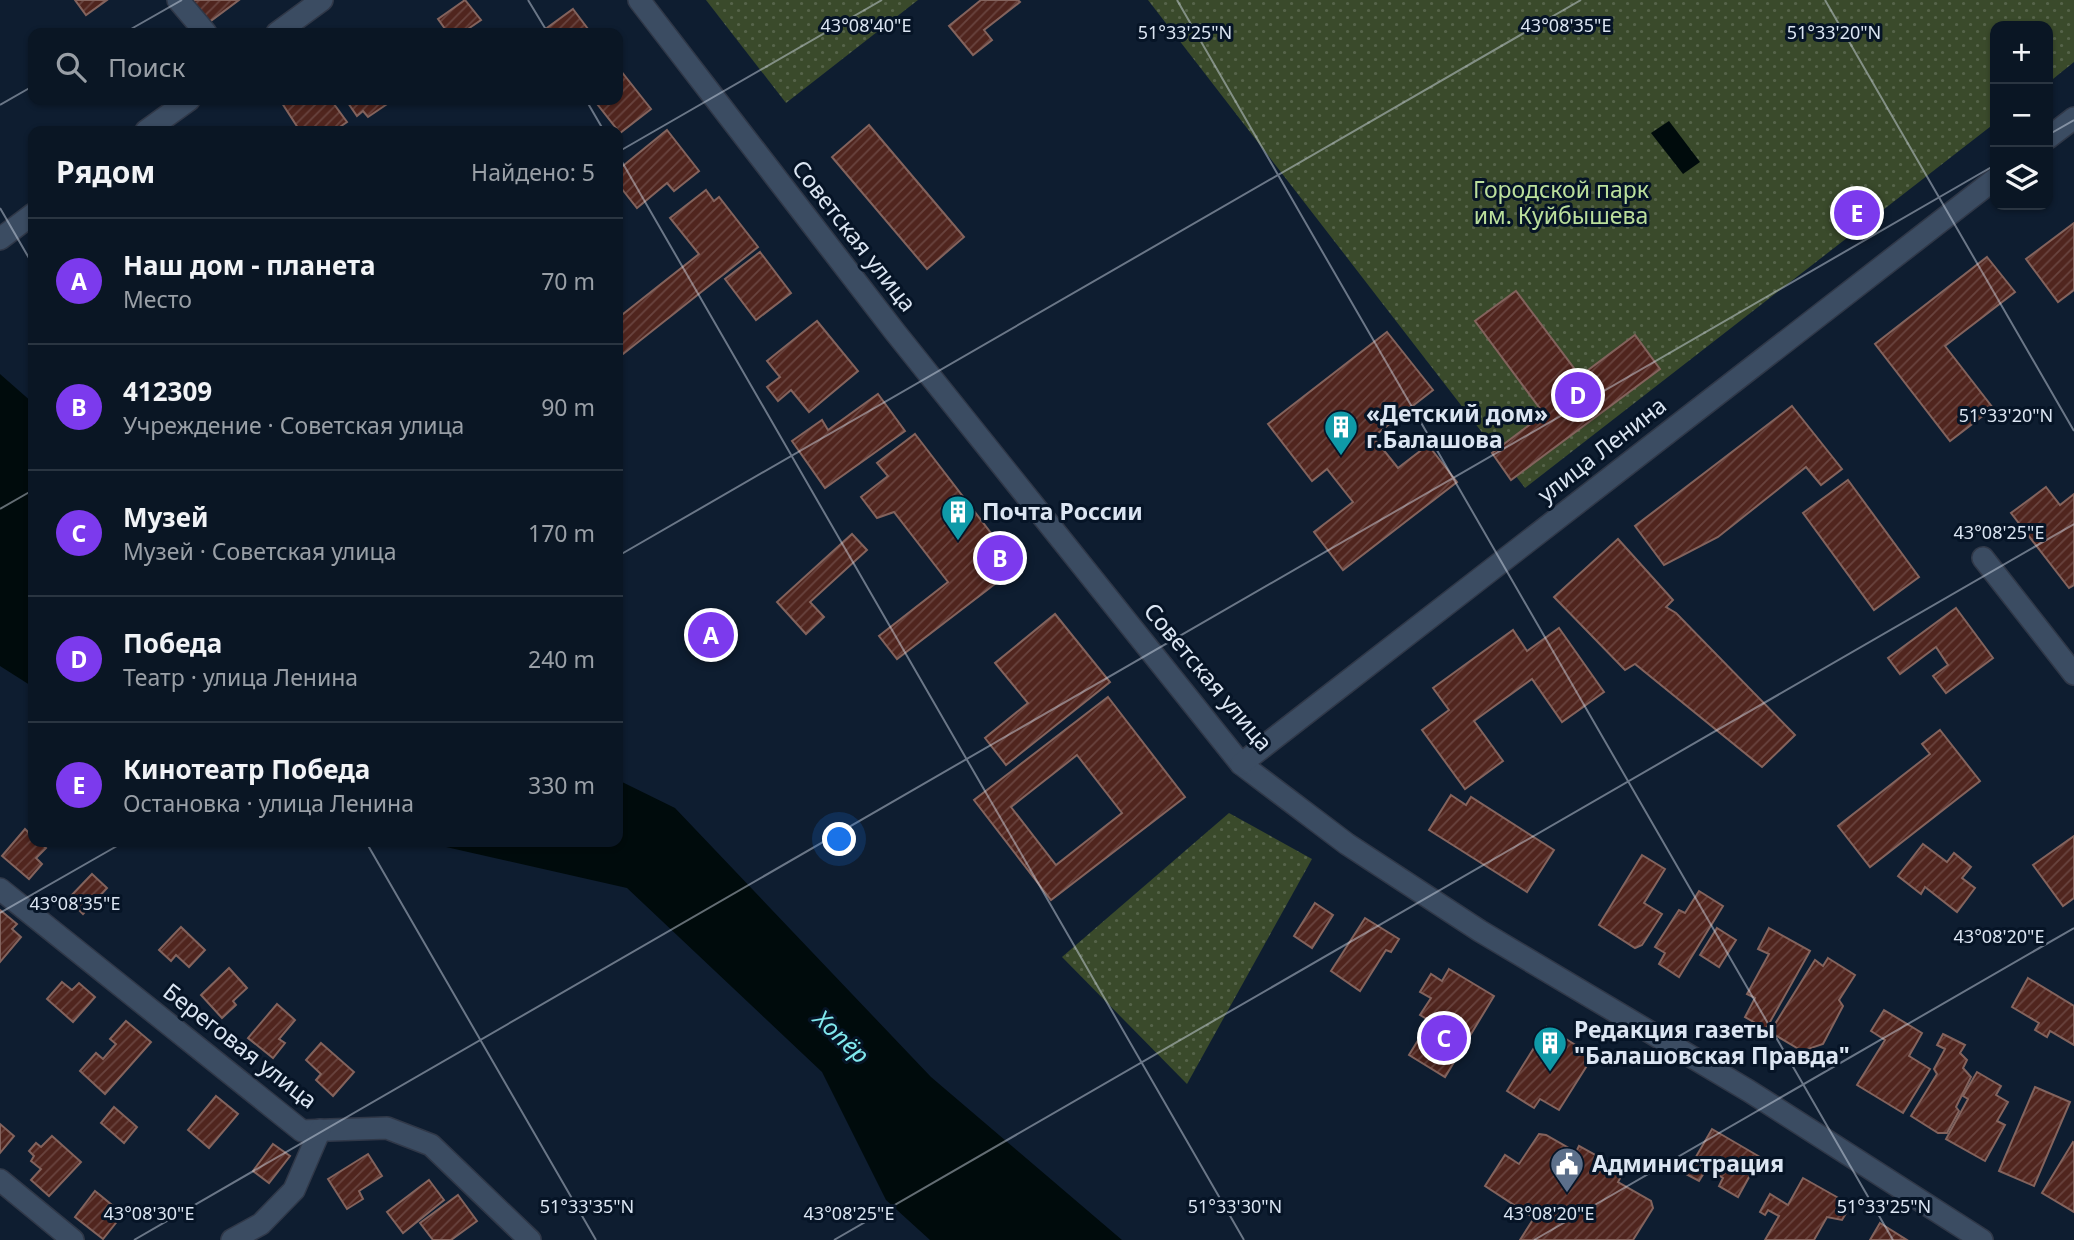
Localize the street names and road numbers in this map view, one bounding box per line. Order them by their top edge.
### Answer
street label: Советская улица [785,153,924,318]
street label: улица Ленина [1530,389,1672,510]
street label: Советская улица [1137,595,1280,757]
street label: Береговая улица [157,975,324,1115]

